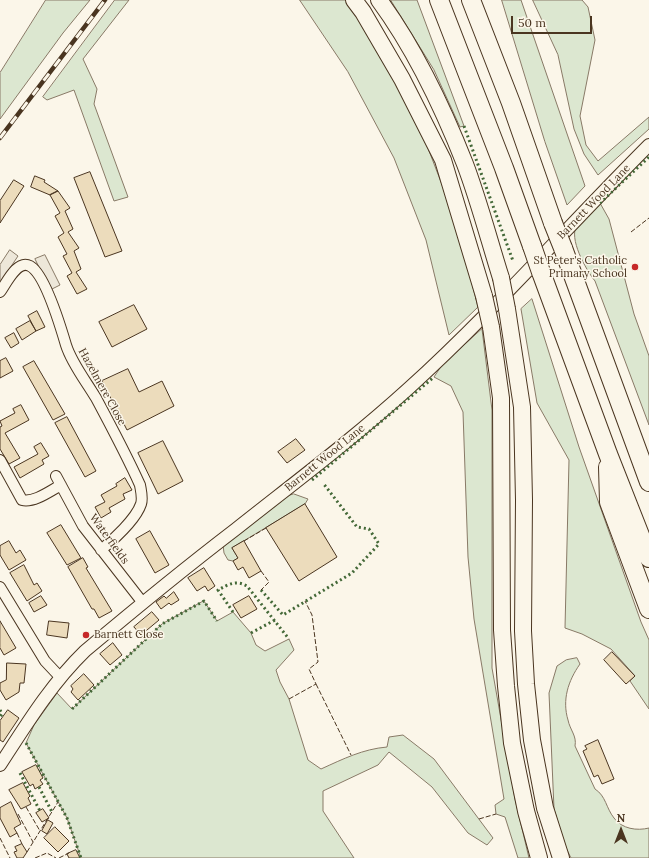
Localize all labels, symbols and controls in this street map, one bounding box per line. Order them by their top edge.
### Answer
scale bar [513,8,594,34]
text: 50 m [518,15,546,30]
street label: Barnett Wood Lane [555,162,633,242]
place label: St Peter's Catholic Primary School [533,254,627,280]
marker: St Peter's Catholic Primary School [630,262,640,272]
street label: Hazelmere Close [75,346,129,428]
street label: Barnett Wood Lane [282,422,368,494]
street label: Waterfields [86,511,132,567]
place label: Barnett Close [94,628,164,642]
marker: Barnett Close [81,630,91,640]
north arrow [601,810,641,850]
text: N [617,811,625,825]

